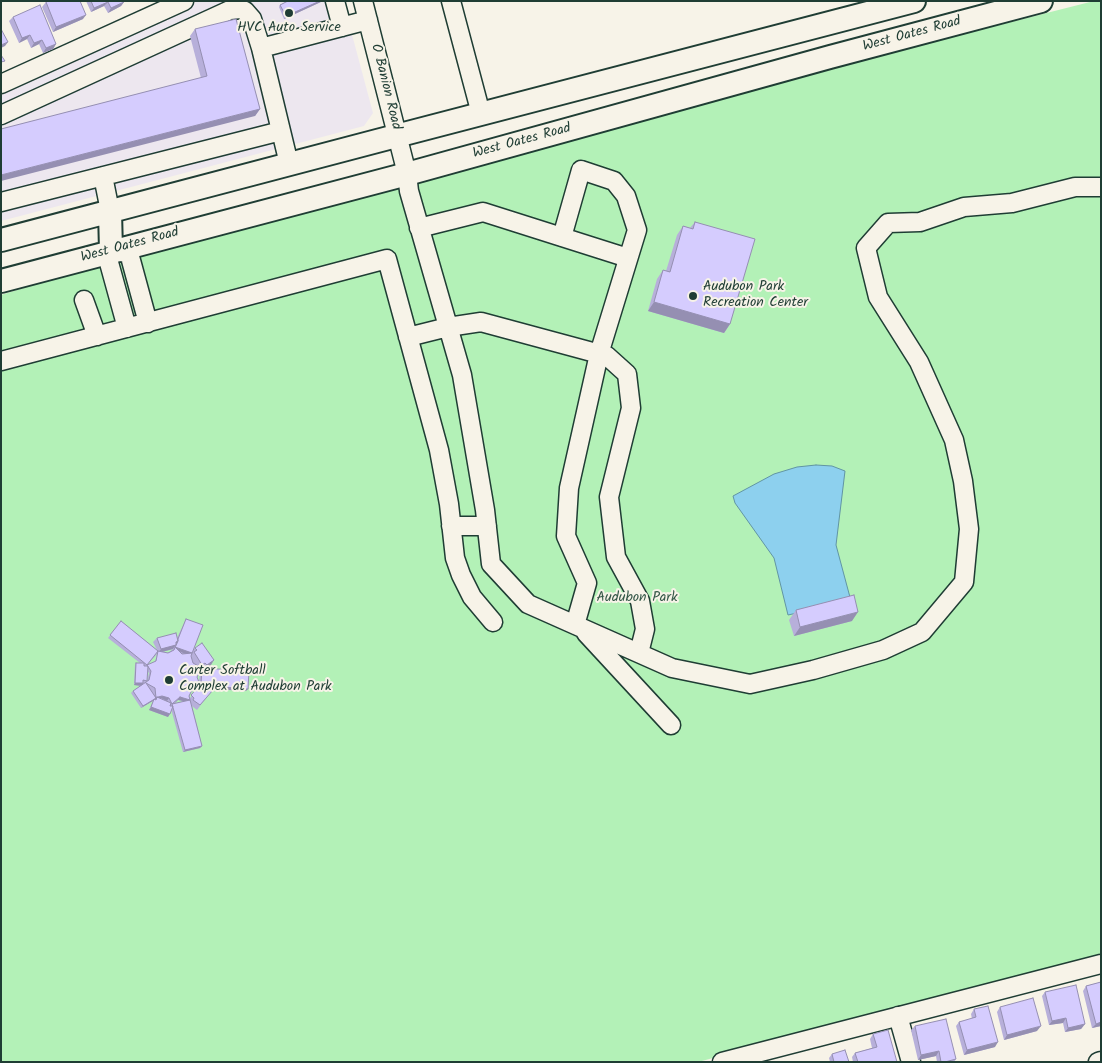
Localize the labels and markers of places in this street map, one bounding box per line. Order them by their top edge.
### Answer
marker: HVC Auto Service [283,7,295,19]
place label: HVC Auto Service [237,21,341,37]
place label: Audubon Park Recreation Center [703,280,808,312]
marker: Audubon Park Recreation Center [687,290,699,302]
place label: Carter Softball Complex at Audubon Park [179,664,332,696]
marker: Carter Softball Complex at Audubon Park [163,674,175,686]

